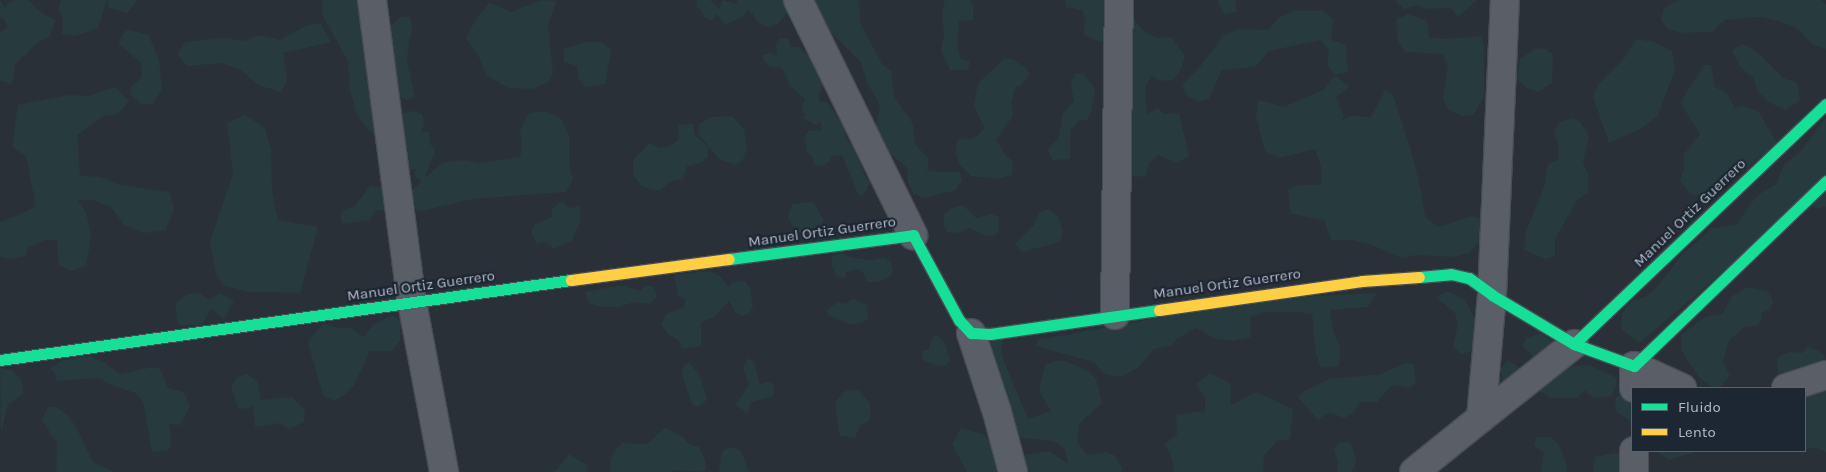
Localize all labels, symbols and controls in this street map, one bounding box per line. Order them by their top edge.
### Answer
street label: Manuel Ortiz Guerrero [1630,155,1750,271]
street label: Manuel Ortiz Guerrero [747,213,897,251]
street label: Manuel Ortiz Guerrero [1152,265,1302,303]
street label: Manuel Ortiz Guerrero [346,267,496,305]
legend [1631,387,1806,452]
text: Fluido [1678,398,1721,416]
text: Lento [1678,423,1716,441]

